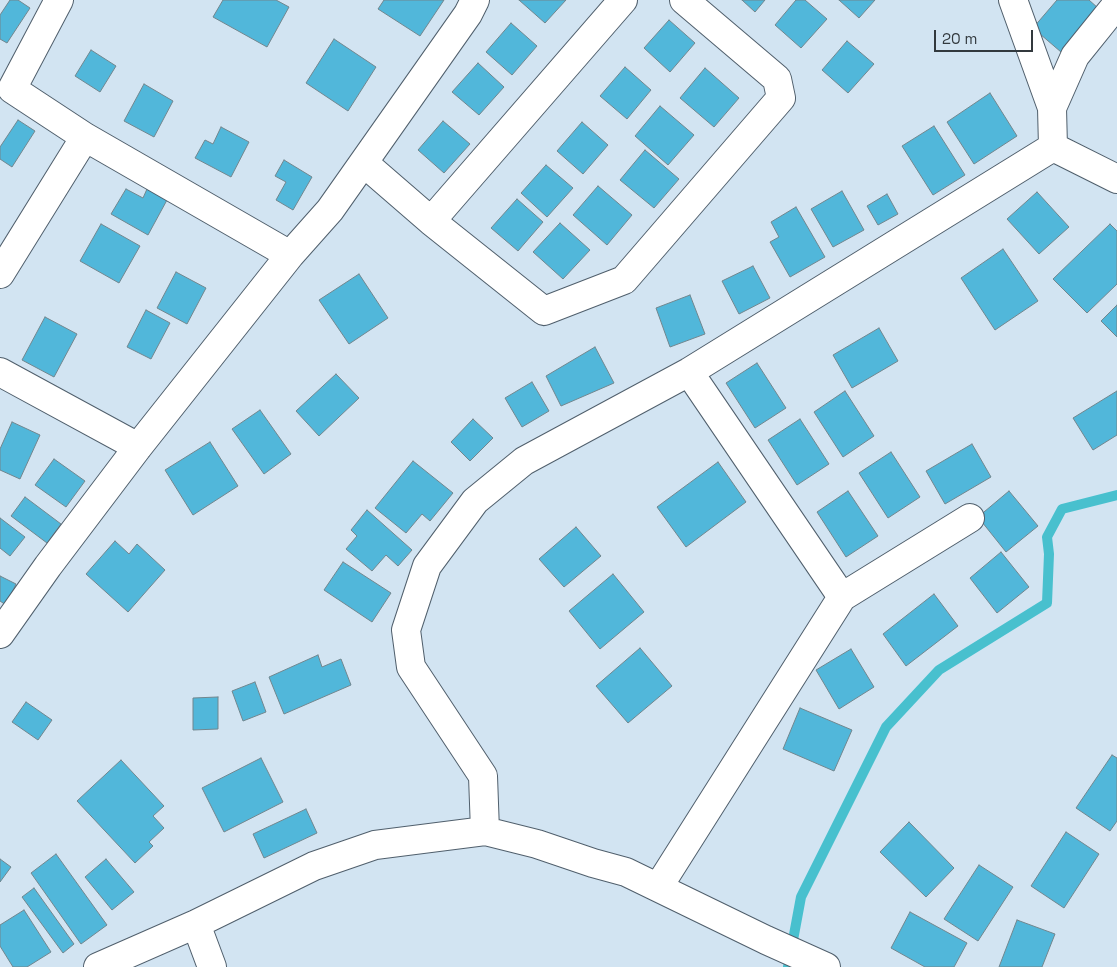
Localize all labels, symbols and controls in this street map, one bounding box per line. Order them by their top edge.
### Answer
scale bar [937,20,1036,52]
text: 20 m [942,29,977,48]

